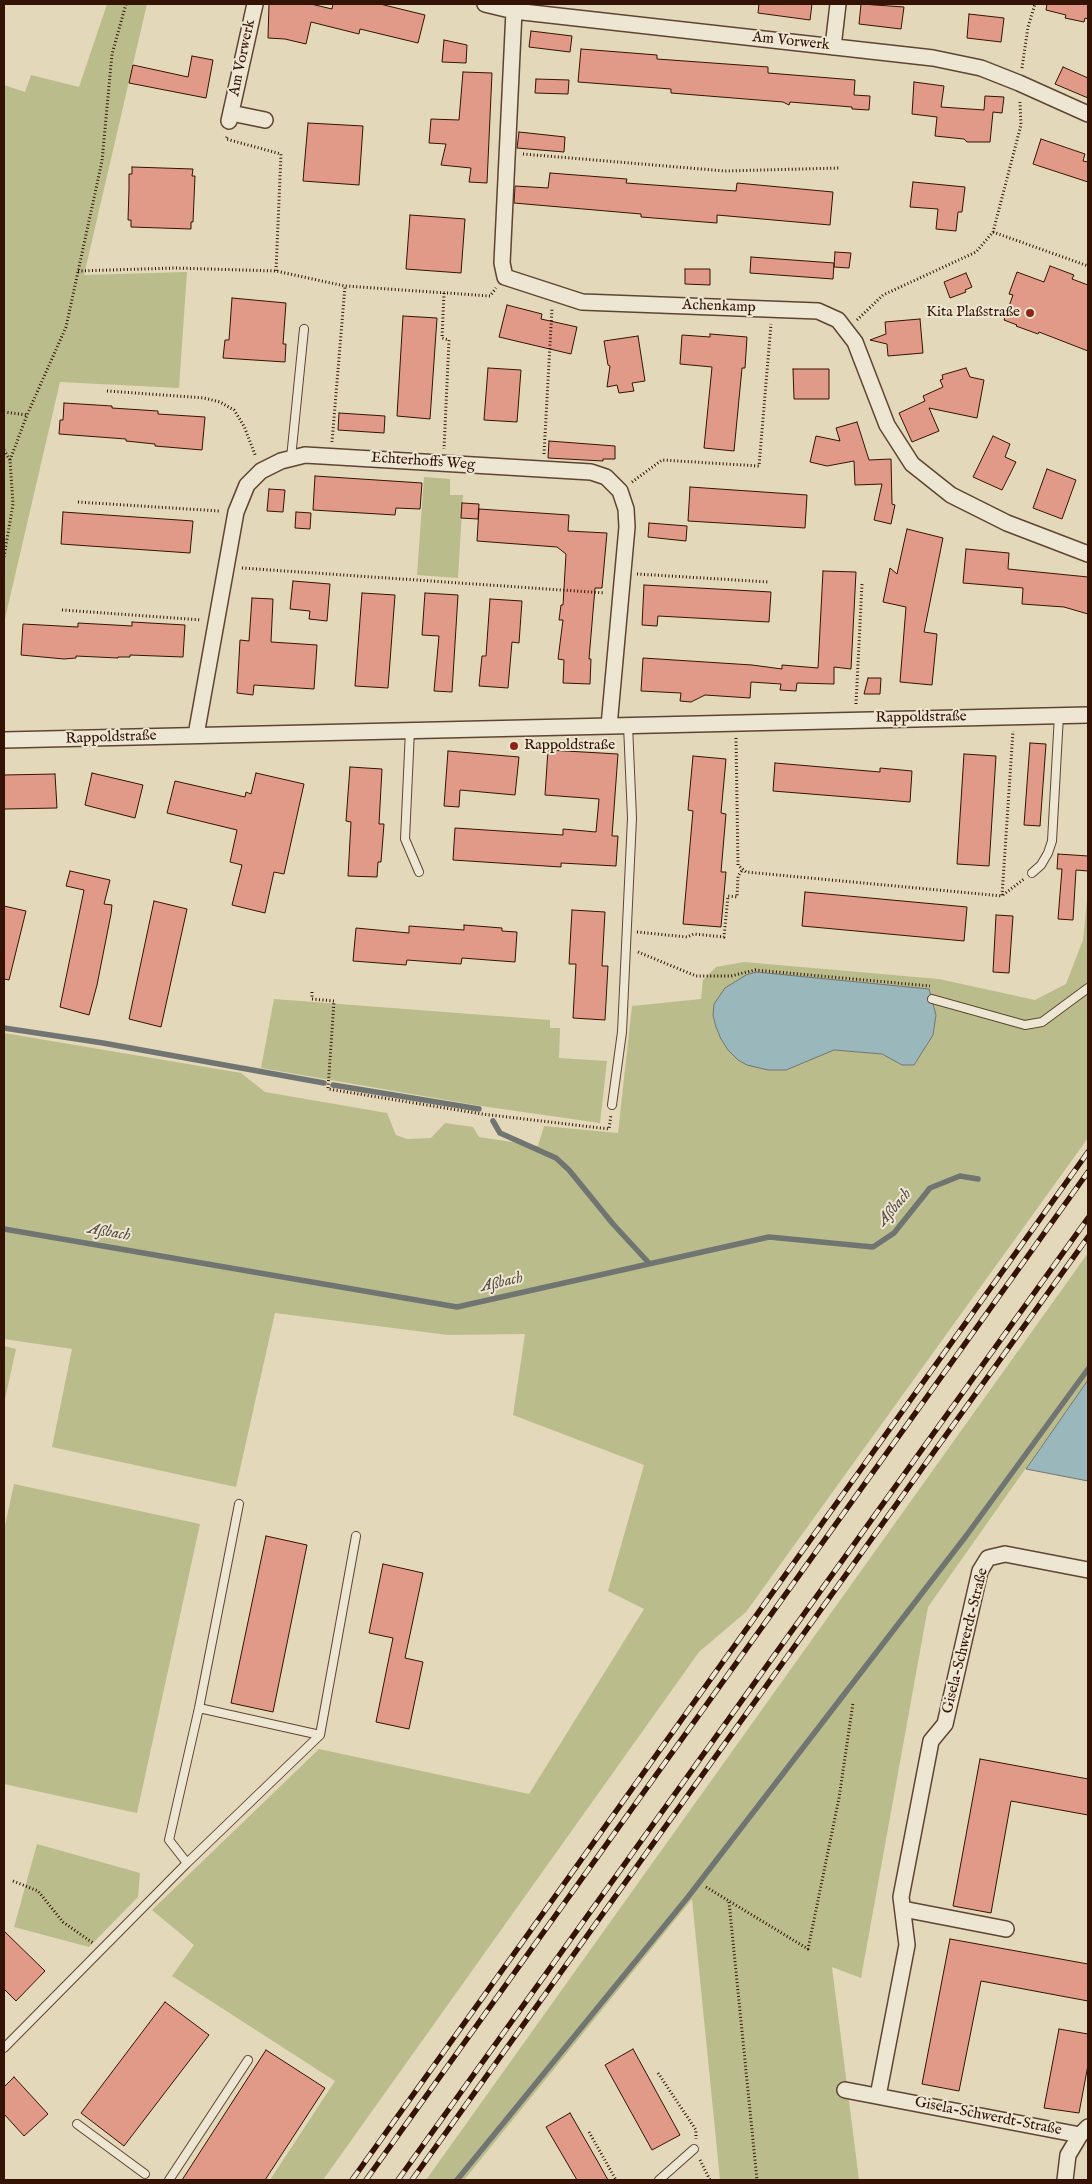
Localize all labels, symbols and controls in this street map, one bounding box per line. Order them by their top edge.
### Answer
street label: Am Vorwerk [226,18,260,98]
street label: Am Vorwerk [751,29,831,55]
street label: Achenkamp [682,297,756,317]
place label: Kita Plaßstraße [926,304,1020,322]
marker: Kita Plaßstraße [1024,307,1036,319]
street label: Echterhoffs Weg [370,449,476,475]
street label: Rappoldstraße [875,708,967,728]
street label: Rappoldstraße [65,727,157,749]
place label: Rappoldstraße [524,737,615,755]
marker: Rappoldstraße [508,740,520,752]
water label: Aßbach [874,1186,916,1230]
water label: Aßbach [86,1220,132,1246]
water label: Aßbach [479,1269,525,1297]
street label: Gisela-Schwerdt-Straße [939,1566,993,1716]
street label: Gisela-Schwerdt-Straße [913,2094,1063,2140]

